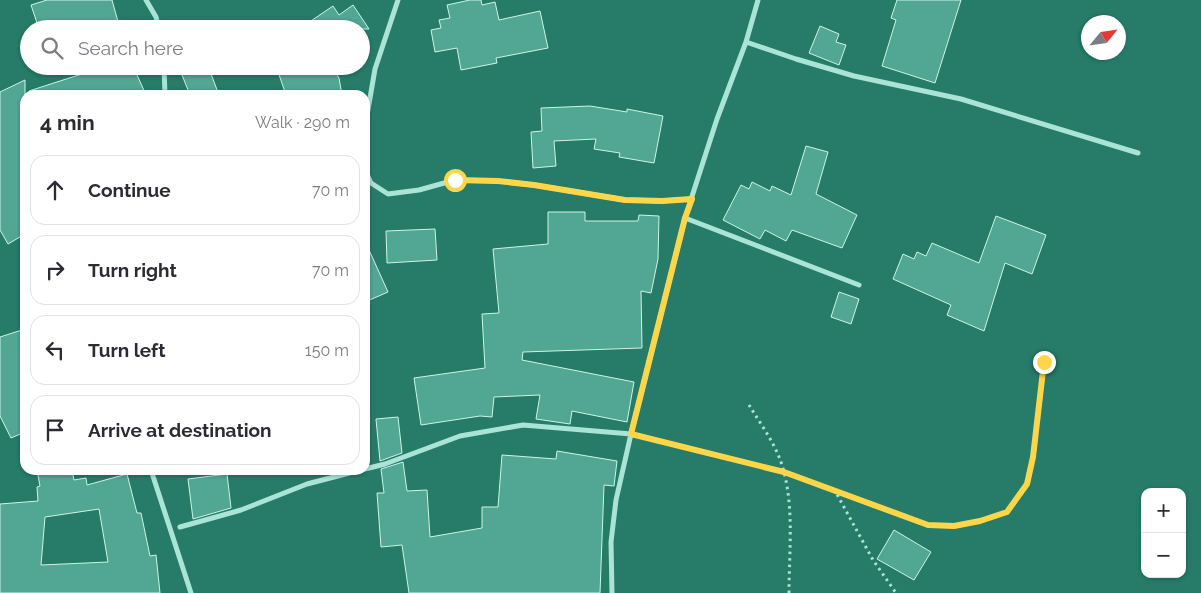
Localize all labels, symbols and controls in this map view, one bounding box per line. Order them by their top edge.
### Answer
north arrow [1081,15,1126,60]
search box [20,20,370,75]
icon: search [38,34,66,62]
text: Search here [78,37,184,59]
text: 4 min [40,110,95,135]
text: Walk · 290 m [255,113,350,132]
route start [444,169,467,192]
icon: ahead [41,176,69,204]
text: Continue [88,179,171,201]
text: 70 m [312,181,349,200]
icon: right [41,256,69,284]
text: Turn right [88,259,177,281]
text: 70 m [312,261,349,280]
icon: left [41,336,69,364]
text: Turn left [88,339,165,361]
text: 150 m [305,341,349,360]
route end [1033,351,1056,374]
icon: arrive [41,416,69,444]
text: Arrive at destination [88,419,272,441]
map controls [1141,488,1186,578]
button: + [1141,488,1186,533]
button: − [1141,533,1186,578]

